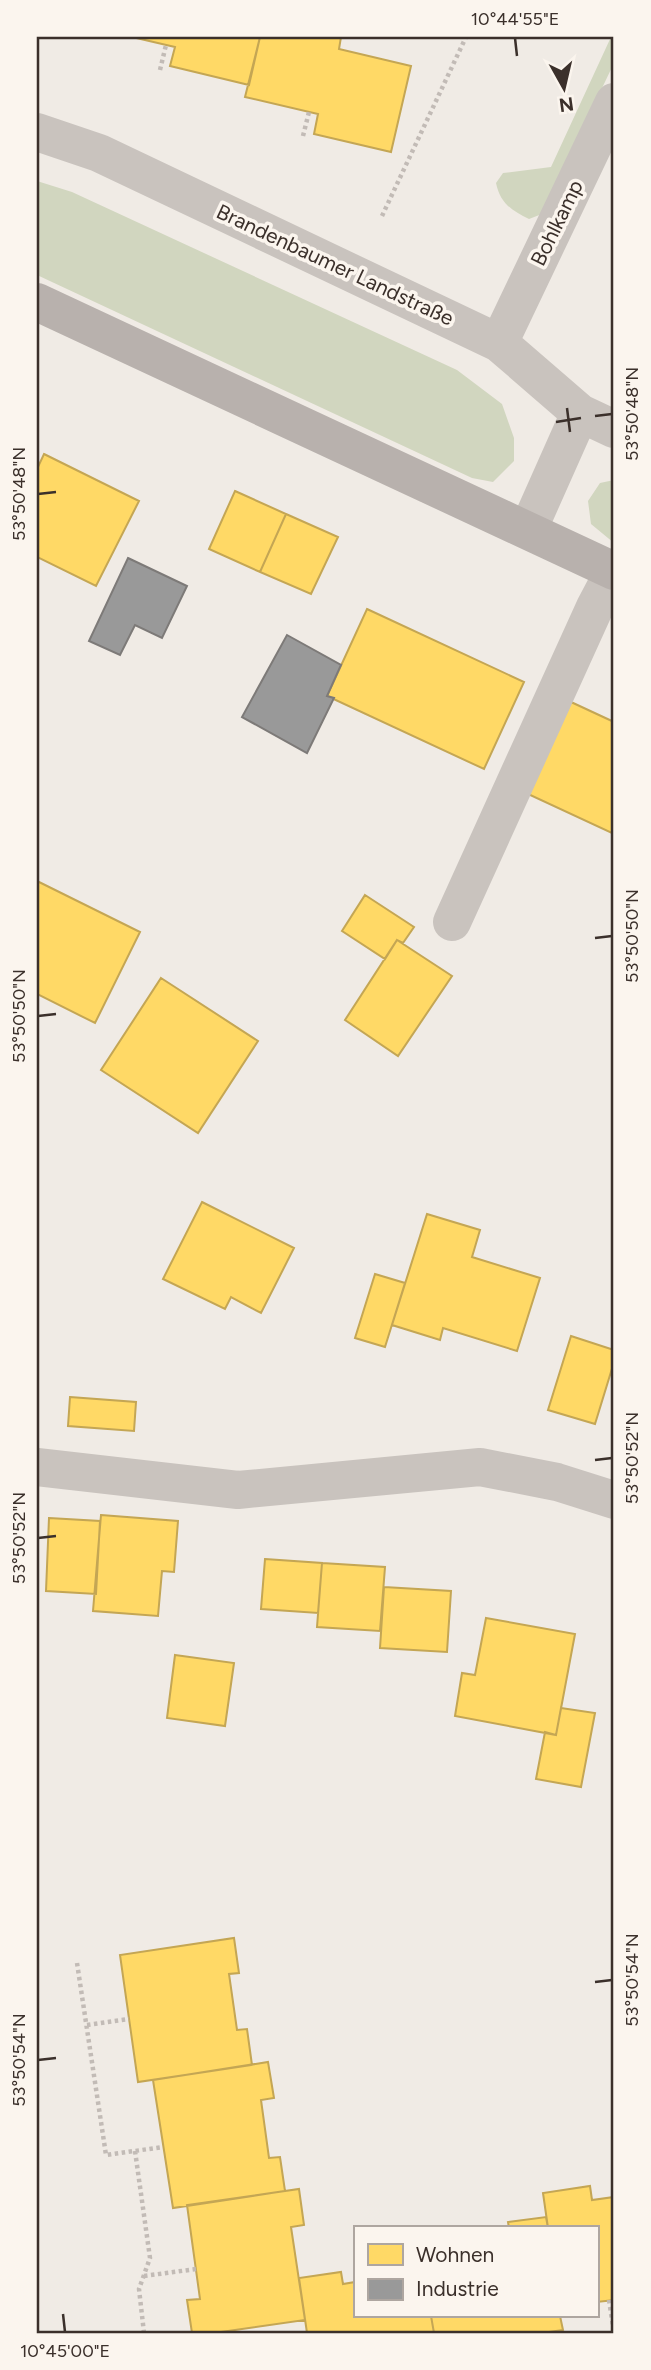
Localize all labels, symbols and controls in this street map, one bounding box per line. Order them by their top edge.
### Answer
text: 10°44'55"E [471,8,559,30]
north arrow [528,52,598,122]
text: N [557,92,575,117]
street label: Bohlkamp [525,176,588,270]
street label: Brandenbaumer Landstraße [213,199,458,331]
text: 53°50'48"N [621,367,643,461]
text: 53°50'48"N [8,447,30,541]
text: 53°50'50"N [621,889,643,983]
text: 53°50'50"N [8,969,30,1063]
text: 53°50'52"N [621,1412,643,1504]
text: 53°50'52"N [8,1492,30,1584]
text: 53°50'54"N [621,1933,643,2027]
text: 53°50'54"N [8,2013,30,2107]
legend [354,2226,598,2318]
text: Wohnen [416,2242,494,2267]
text: Industrie [416,2276,499,2301]
text: 10°45'00"E [20,2340,110,2362]

